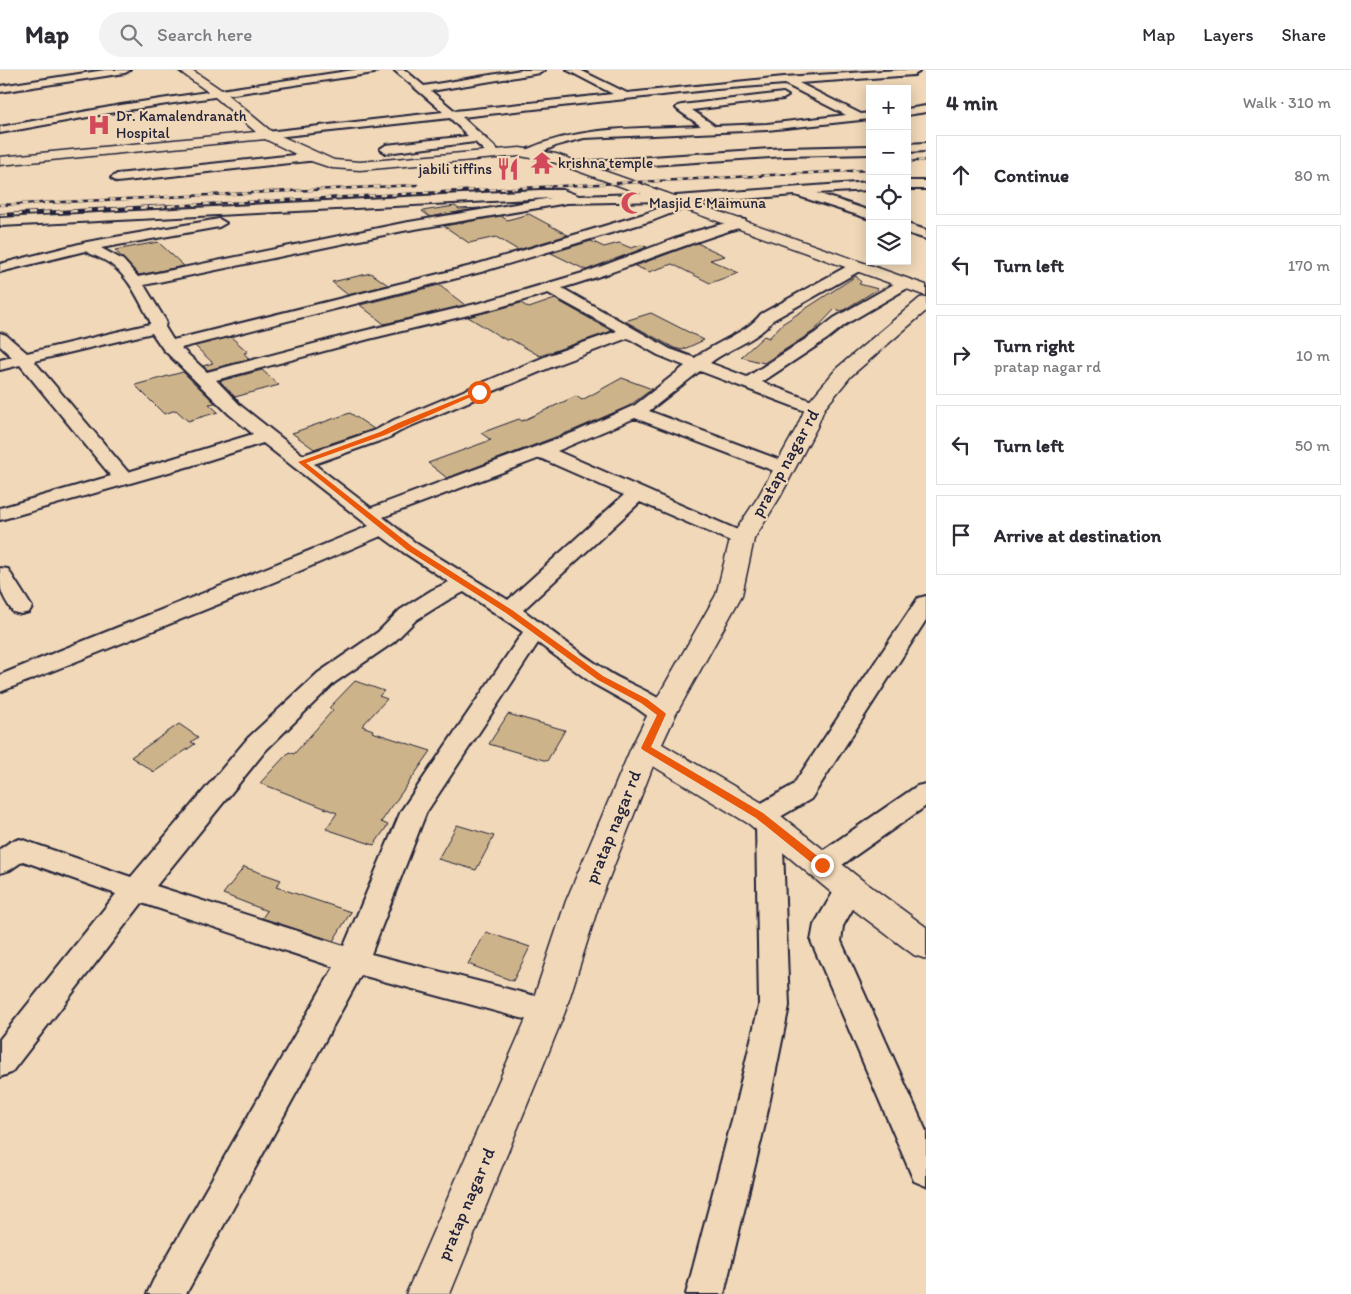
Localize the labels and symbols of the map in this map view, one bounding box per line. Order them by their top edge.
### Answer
place label: Dr. Kamalendranath Hospital [116,107,247,142]
hospital icon: Dr. Kamalendranath Hospital [86,112,112,138]
temple icon: krishna temple [529,150,555,176]
place label: krishna temple [558,154,653,172]
restaurant icon: jabili tiffins [495,156,521,182]
place label: jabili tiffins [417,160,492,178]
mosque icon: Masjid E Maimuna [619,190,645,216]
place label: Masjid E Maimuna [649,194,766,212]
route start [468,381,491,404]
street label: pratap nagar rd [746,405,824,521]
street label: pratap nagar rd [580,767,646,887]
route end [811,854,834,877]
street label: pratap nagar rd [432,1144,500,1264]

